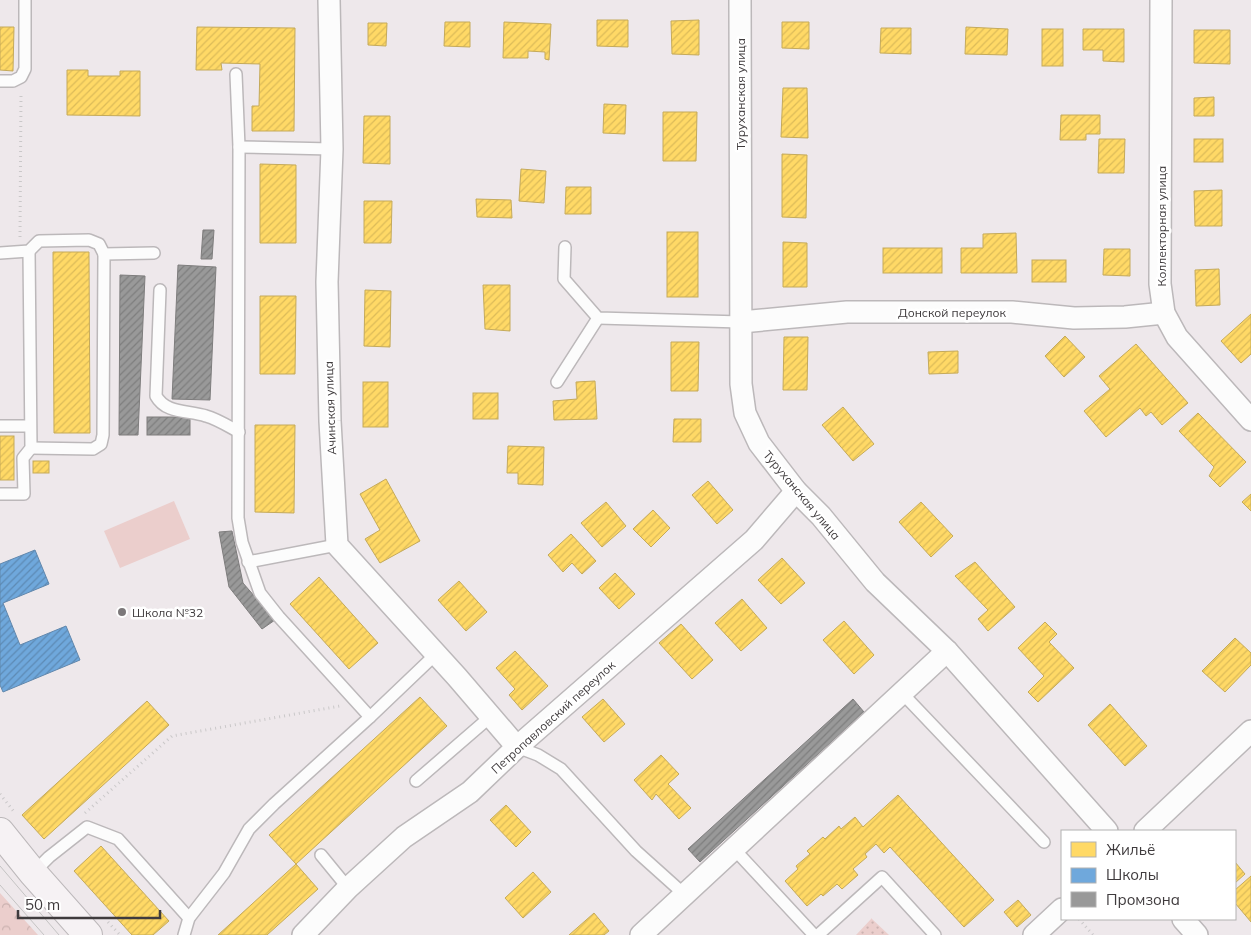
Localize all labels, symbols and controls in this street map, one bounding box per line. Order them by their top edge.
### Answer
street label: Туруханская улица [733,38,748,150]
street label: Коллекторная улица [1154,166,1169,286]
street label: Донской переулок [898,305,1006,320]
street label: Ачинская улица [321,361,339,455]
street label: Туруханская улица [760,447,844,543]
place label: Школа №32 [132,605,203,620]
marker: Школа №32 [116,606,128,618]
street label: Петропавловский переулок [488,657,618,777]
legend [1061,830,1236,920]
text: Жильё [1106,840,1155,859]
text: Школы [1106,865,1159,884]
scale bar [18,888,160,920]
text: Промзона [1106,890,1180,909]
text: 50 m [25,895,60,914]

